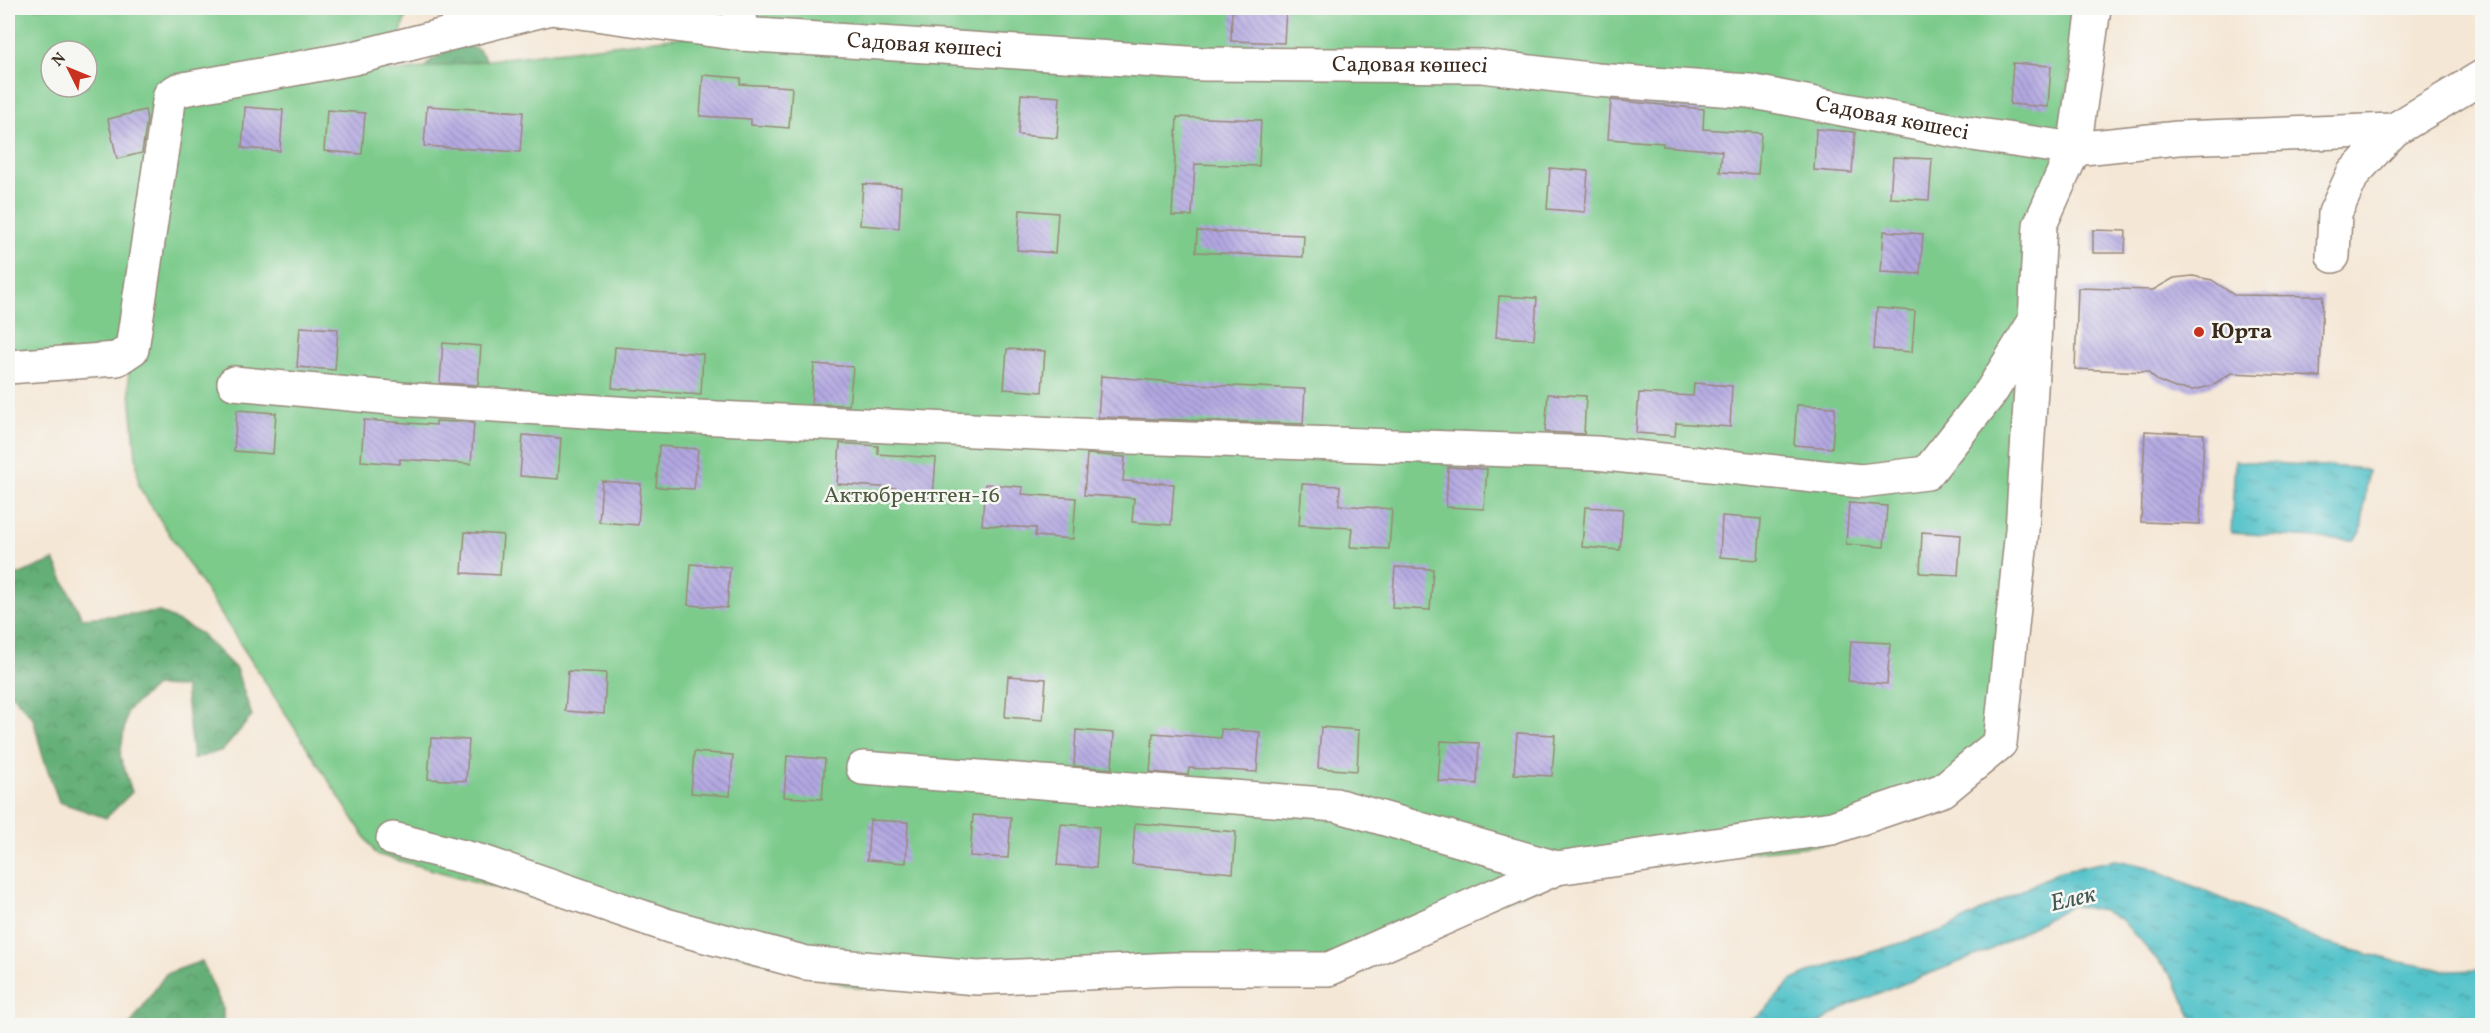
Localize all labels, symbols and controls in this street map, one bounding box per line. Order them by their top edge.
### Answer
street label: Садовая көшесі [846,25,1003,66]
north arrow [39,39,99,99]
text: N [47,48,72,72]
street label: Садовая көшесі [1332,49,1490,82]
street label: Садовая көшесі [1813,89,1972,149]
place label: Юрта [2211,317,2272,348]
marker: Юрта [2192,325,2206,339]
park label: Актюбрентген-16 [824,481,1000,512]
water label: Елек [2047,878,2100,922]

